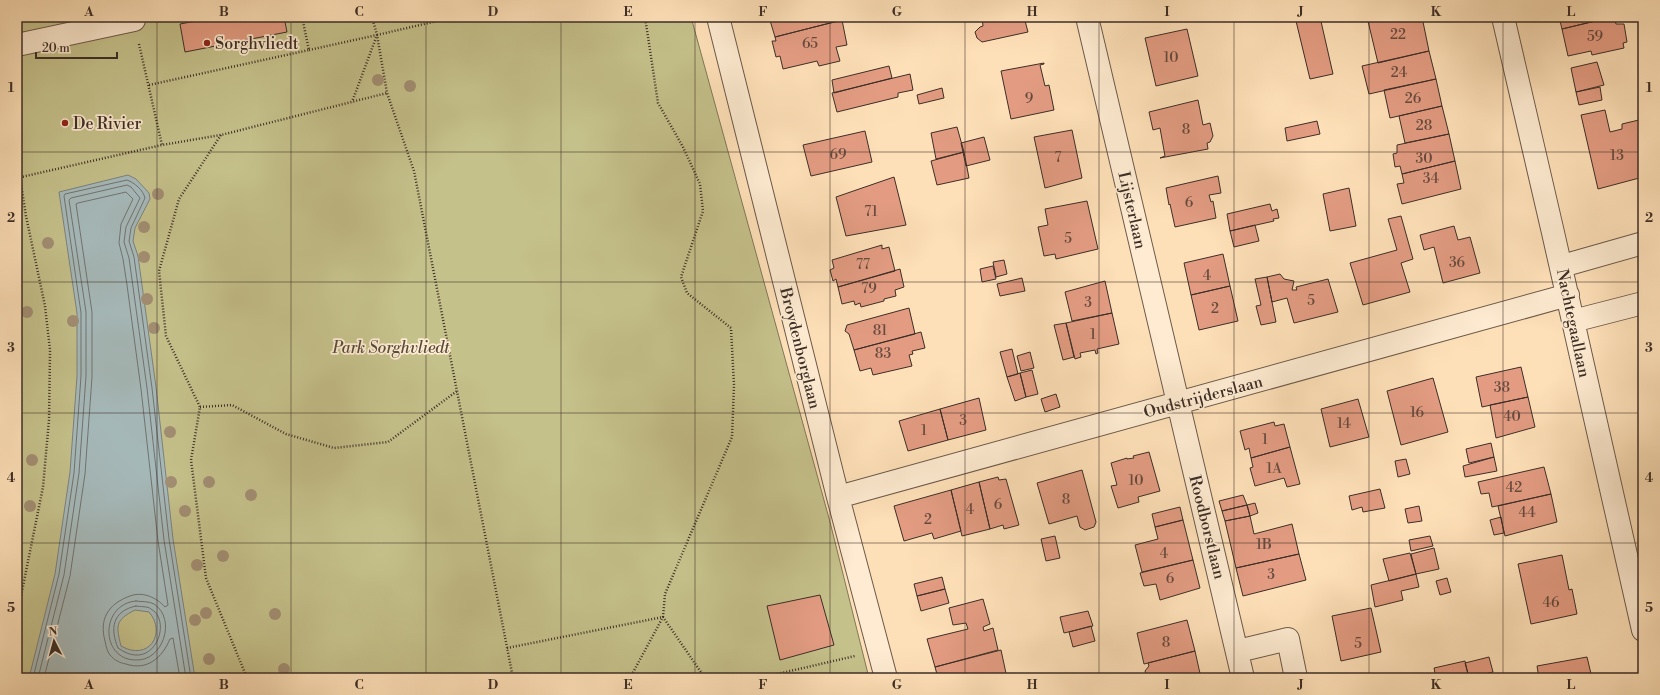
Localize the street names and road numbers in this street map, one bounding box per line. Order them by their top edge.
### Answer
street label: Lijsterlaan [1113,170,1151,251]
street label: Nachtegaallaan [1552,267,1594,380]
street label: Broydenborglaan [775,284,825,412]
street label: Oudstrijderslaan [1141,371,1265,422]
street label: Roodborstlaan [1184,473,1230,582]

